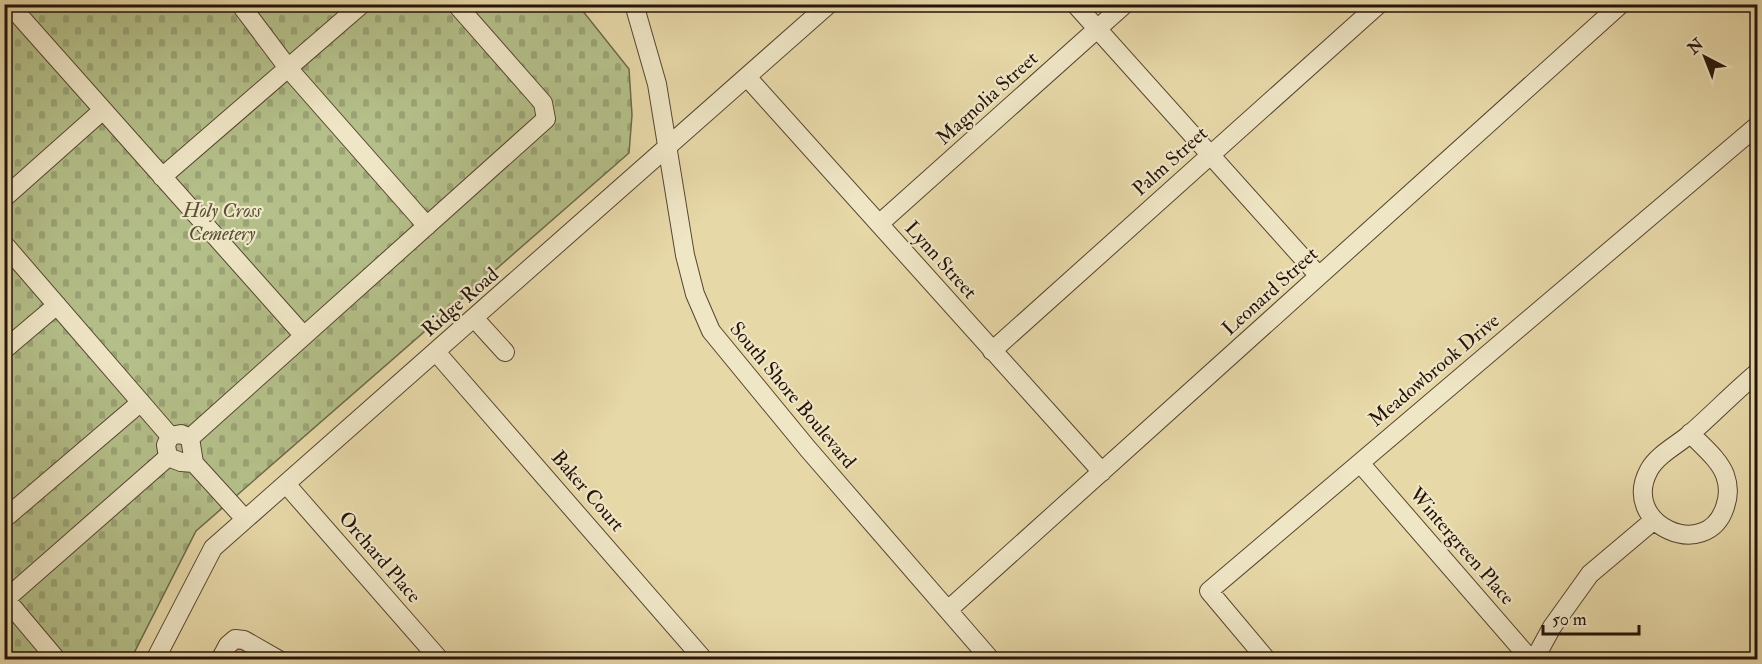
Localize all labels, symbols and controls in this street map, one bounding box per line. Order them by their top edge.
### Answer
north arrow [1675,27,1735,87]
text: N [1683,34,1708,59]
street label: Magnolia Street [931,45,1043,150]
street label: Palm Street [1127,120,1213,201]
park label: Holy Cross Cemetery [182,198,262,246]
street label: Lynn Street [900,216,983,305]
street label: Leonard Street [1217,241,1324,341]
street label: Ridge Road [416,262,504,342]
street label: Meadowbrook Drive [1363,308,1505,432]
street label: South Shore Boulevard [724,317,862,474]
street label: Baker Court [546,445,630,537]
street label: Wintergreen Place [1403,481,1520,610]
street label: Orchard Place [333,506,427,608]
scale bar [1543,598,1639,636]
text: 50 m [1552,608,1587,631]

